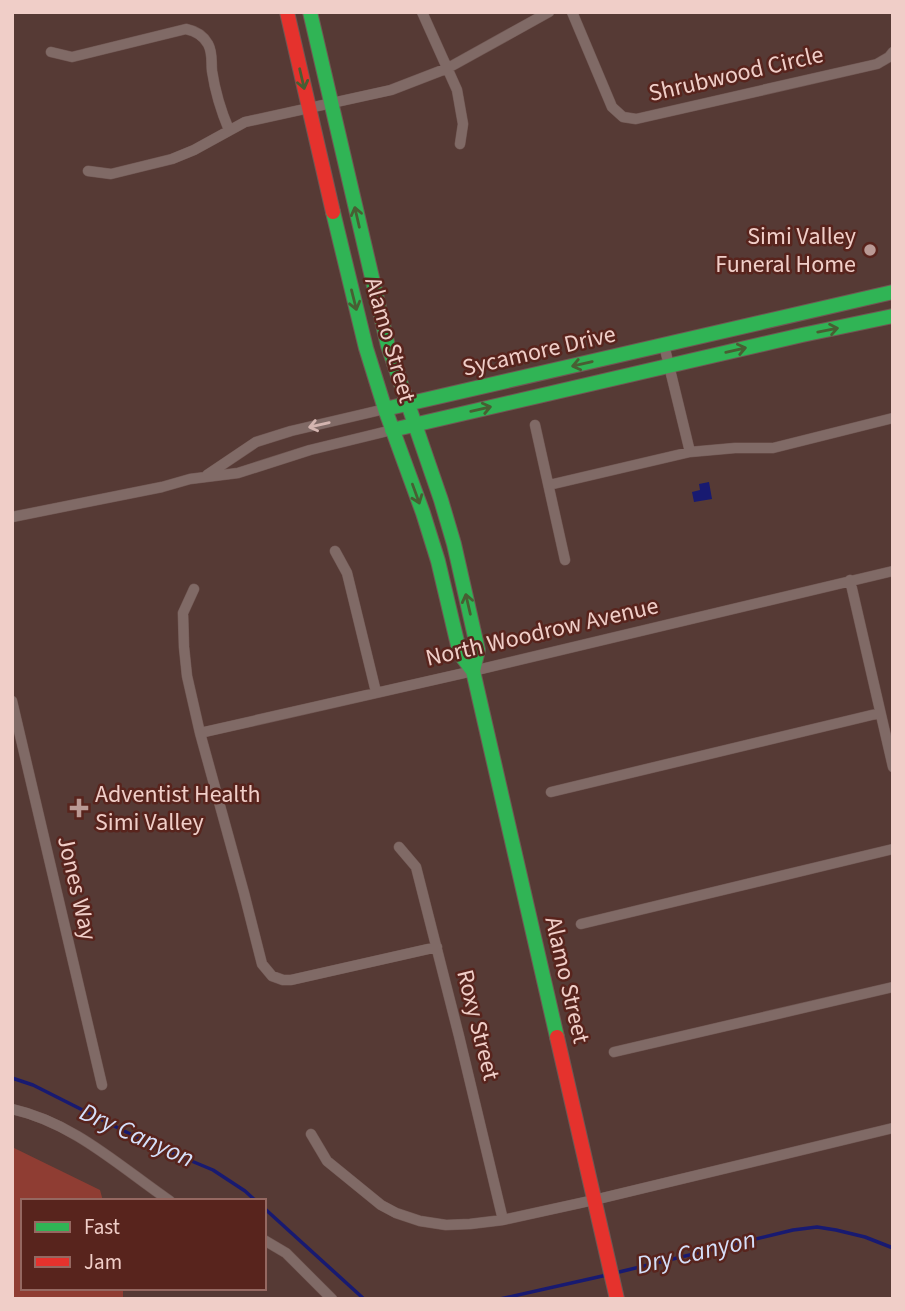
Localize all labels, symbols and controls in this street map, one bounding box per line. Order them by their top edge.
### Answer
street label: Shrubwood Circle [645,37,827,111]
one-way arrow [296,67,310,90]
one-way arrow [350,206,363,229]
place label: Simi Valley Funeral Home [715,219,856,282]
marker: Simi Valley Funeral Home [862,242,878,258]
street label: Alamo Street [355,273,425,407]
one-way arrow [348,289,361,311]
street label: Sycamore Drive [459,316,619,386]
one-way arrow [816,322,839,336]
one-way arrow [724,343,747,357]
one-way arrow [571,358,594,371]
one-way arrow [469,402,492,415]
one-way arrow [308,419,331,432]
one-way arrow [411,482,423,504]
street label: North Woodrow Avenue [422,588,662,676]
one-way arrow [460,593,474,616]
place label: Adventist Health Simi Valley [95,777,261,840]
marker: Adventist Health Simi Valley [69,798,89,818]
street label: Jones Way [48,832,106,944]
street label: Alamo Street [535,913,599,1047]
street label: Roxy Street [447,966,509,1084]
water label: Dry Canyon [74,1093,200,1177]
legend [21,1199,266,1290]
text: Fast [84,1212,120,1242]
water label: Dry Canyon [633,1220,759,1284]
text: Jam [84,1247,122,1277]

